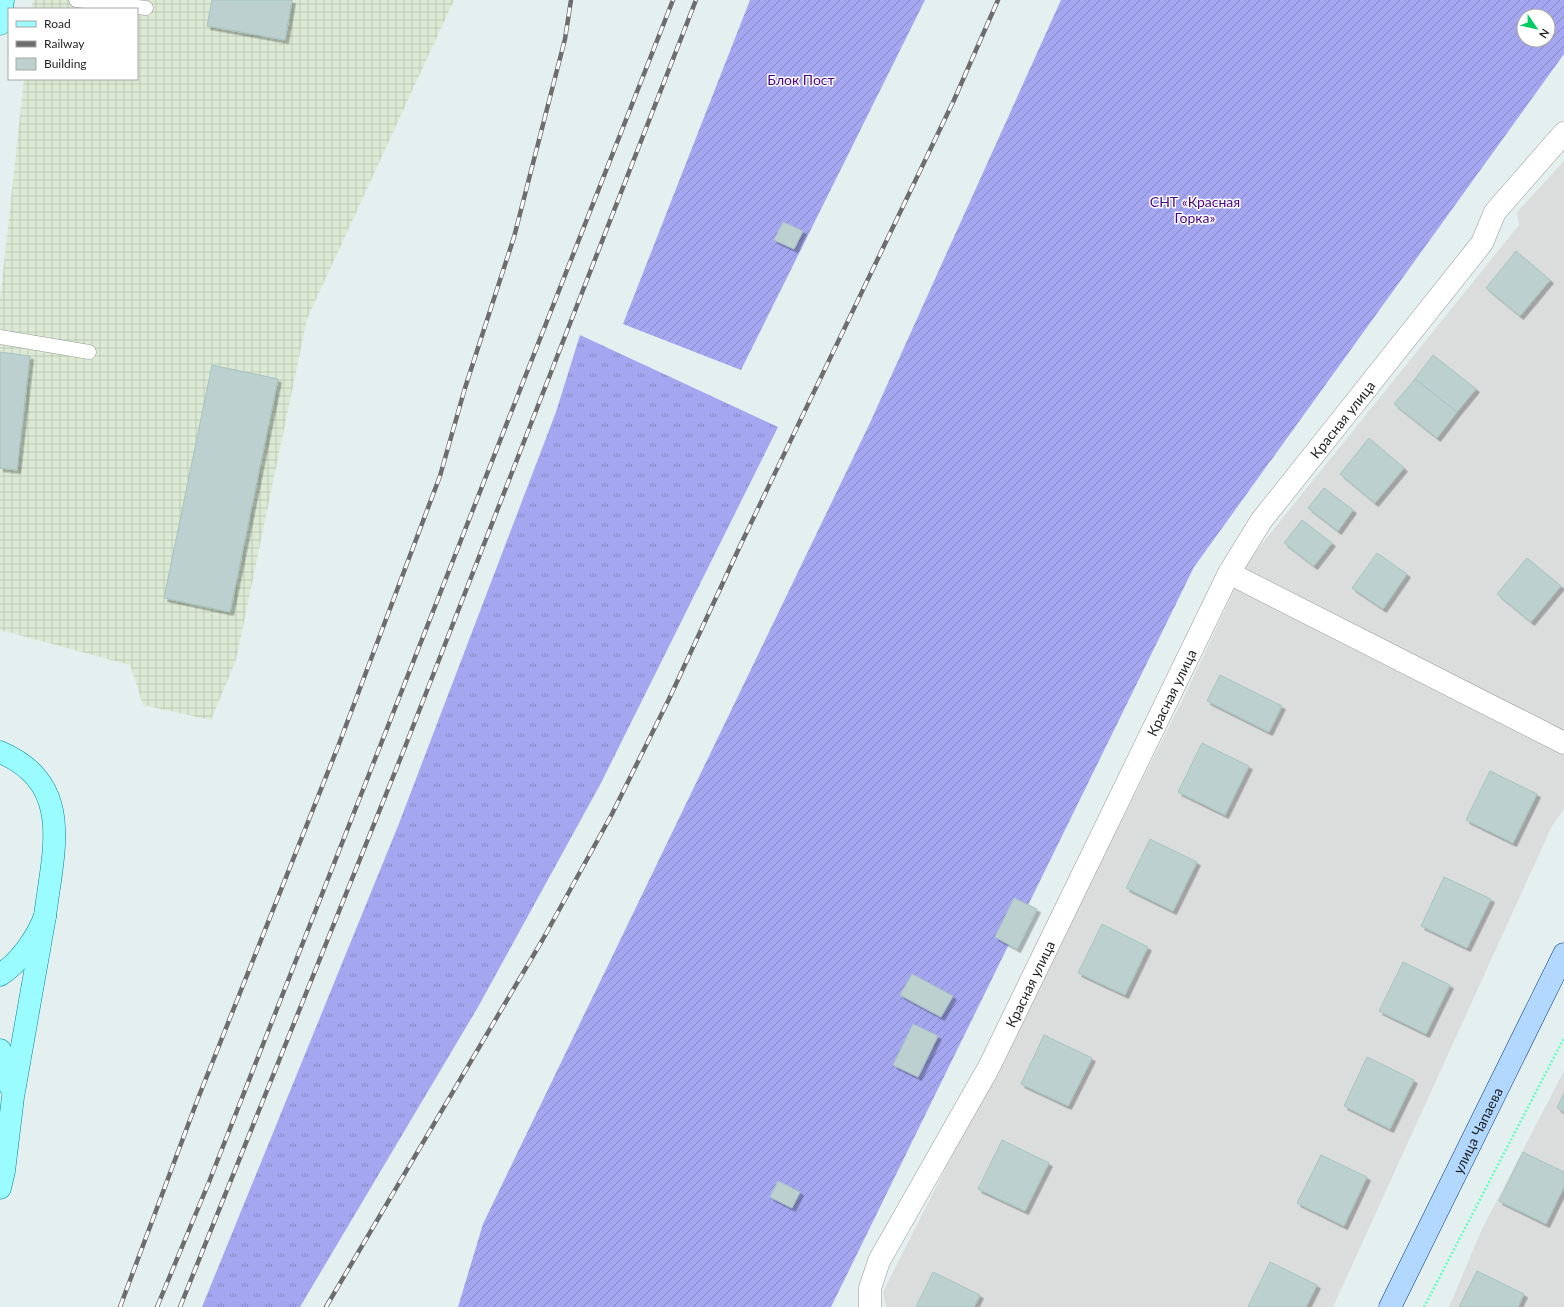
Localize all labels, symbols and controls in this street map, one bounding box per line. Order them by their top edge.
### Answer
legend [8,8,138,80]
north arrow [1516,8,1556,48]
text: Road [44,16,71,31]
text: N [1537,27,1552,41]
text: Railway [44,36,85,51]
text: Building [44,56,87,71]
park label: Блок Пост [767,71,835,88]
park label: СНТ «Красная Горка» [1150,193,1240,226]
street label: Красная улица [1306,377,1378,461]
street label: Красная улица [1143,646,1199,739]
street label: Красная улица [1001,938,1058,1030]
street label: улица Чапаева [1449,1084,1506,1176]

